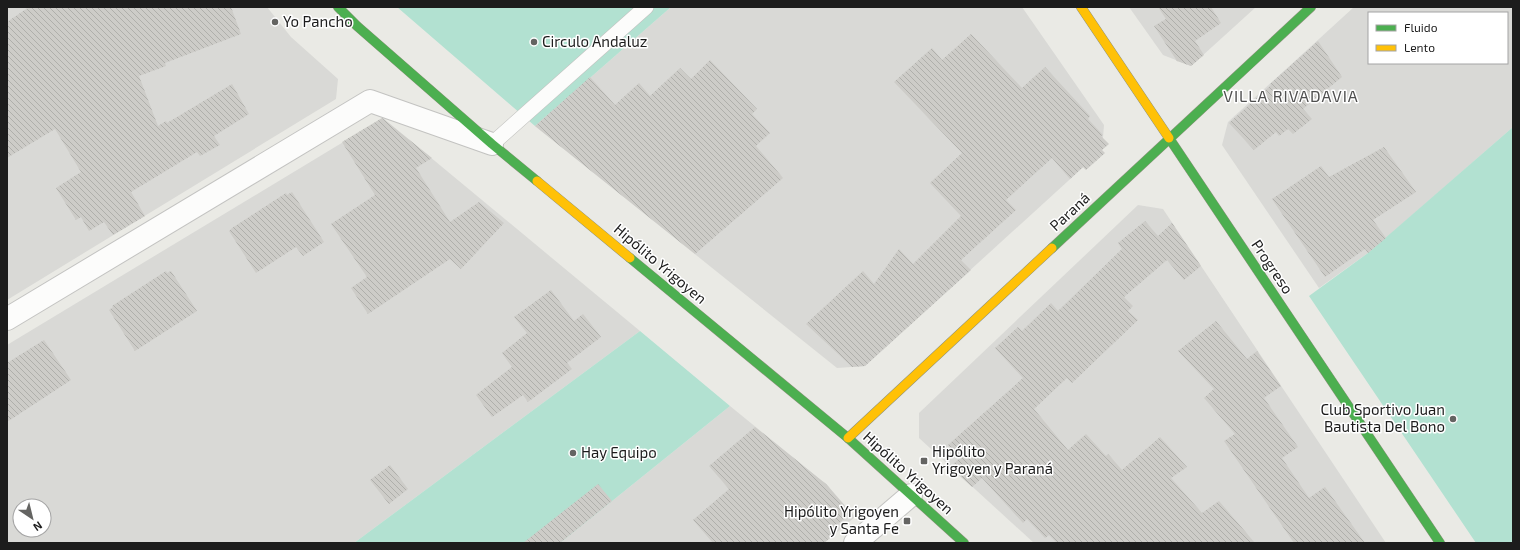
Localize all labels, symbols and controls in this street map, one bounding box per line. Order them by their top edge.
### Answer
place label: Yo Pancho [283,12,353,30]
legend [1368,12,1508,64]
marker: Yo Pancho [270,17,280,27]
text: Fluido [1404,20,1438,34]
place label: Circulo Andaluz [542,32,647,50]
marker: Circulo Andaluz [529,37,539,47]
text: Lento [1404,40,1435,54]
district label: VILLA RIVADAVIA [1223,86,1359,105]
street label: Paraná [1046,188,1093,234]
street label: Hipólito Yrigoyen [611,219,711,307]
street label: Progreso [1248,236,1298,297]
place label: Club Sportivo Juan Bautista Del Bono [1320,400,1445,435]
marker: Club Sportivo Juan Bautista Del Bono [1448,414,1458,424]
street label: Hipólito Yrigoyen [860,427,957,517]
place label: Hipólito Yrigoyen y Paraná [932,442,1053,477]
place label: Hay Equipo [581,443,657,461]
marker: Hay Equipo [568,448,578,458]
marker: Hipólito Yrigoyen y Paraná [919,456,929,466]
north arrow [12,498,52,538]
place label: Hipólito Yrigoyen y Santa Fe [784,502,899,537]
marker: Hipólito Yrigoyen y Santa Fe [902,516,912,526]
text: N [31,519,45,534]

